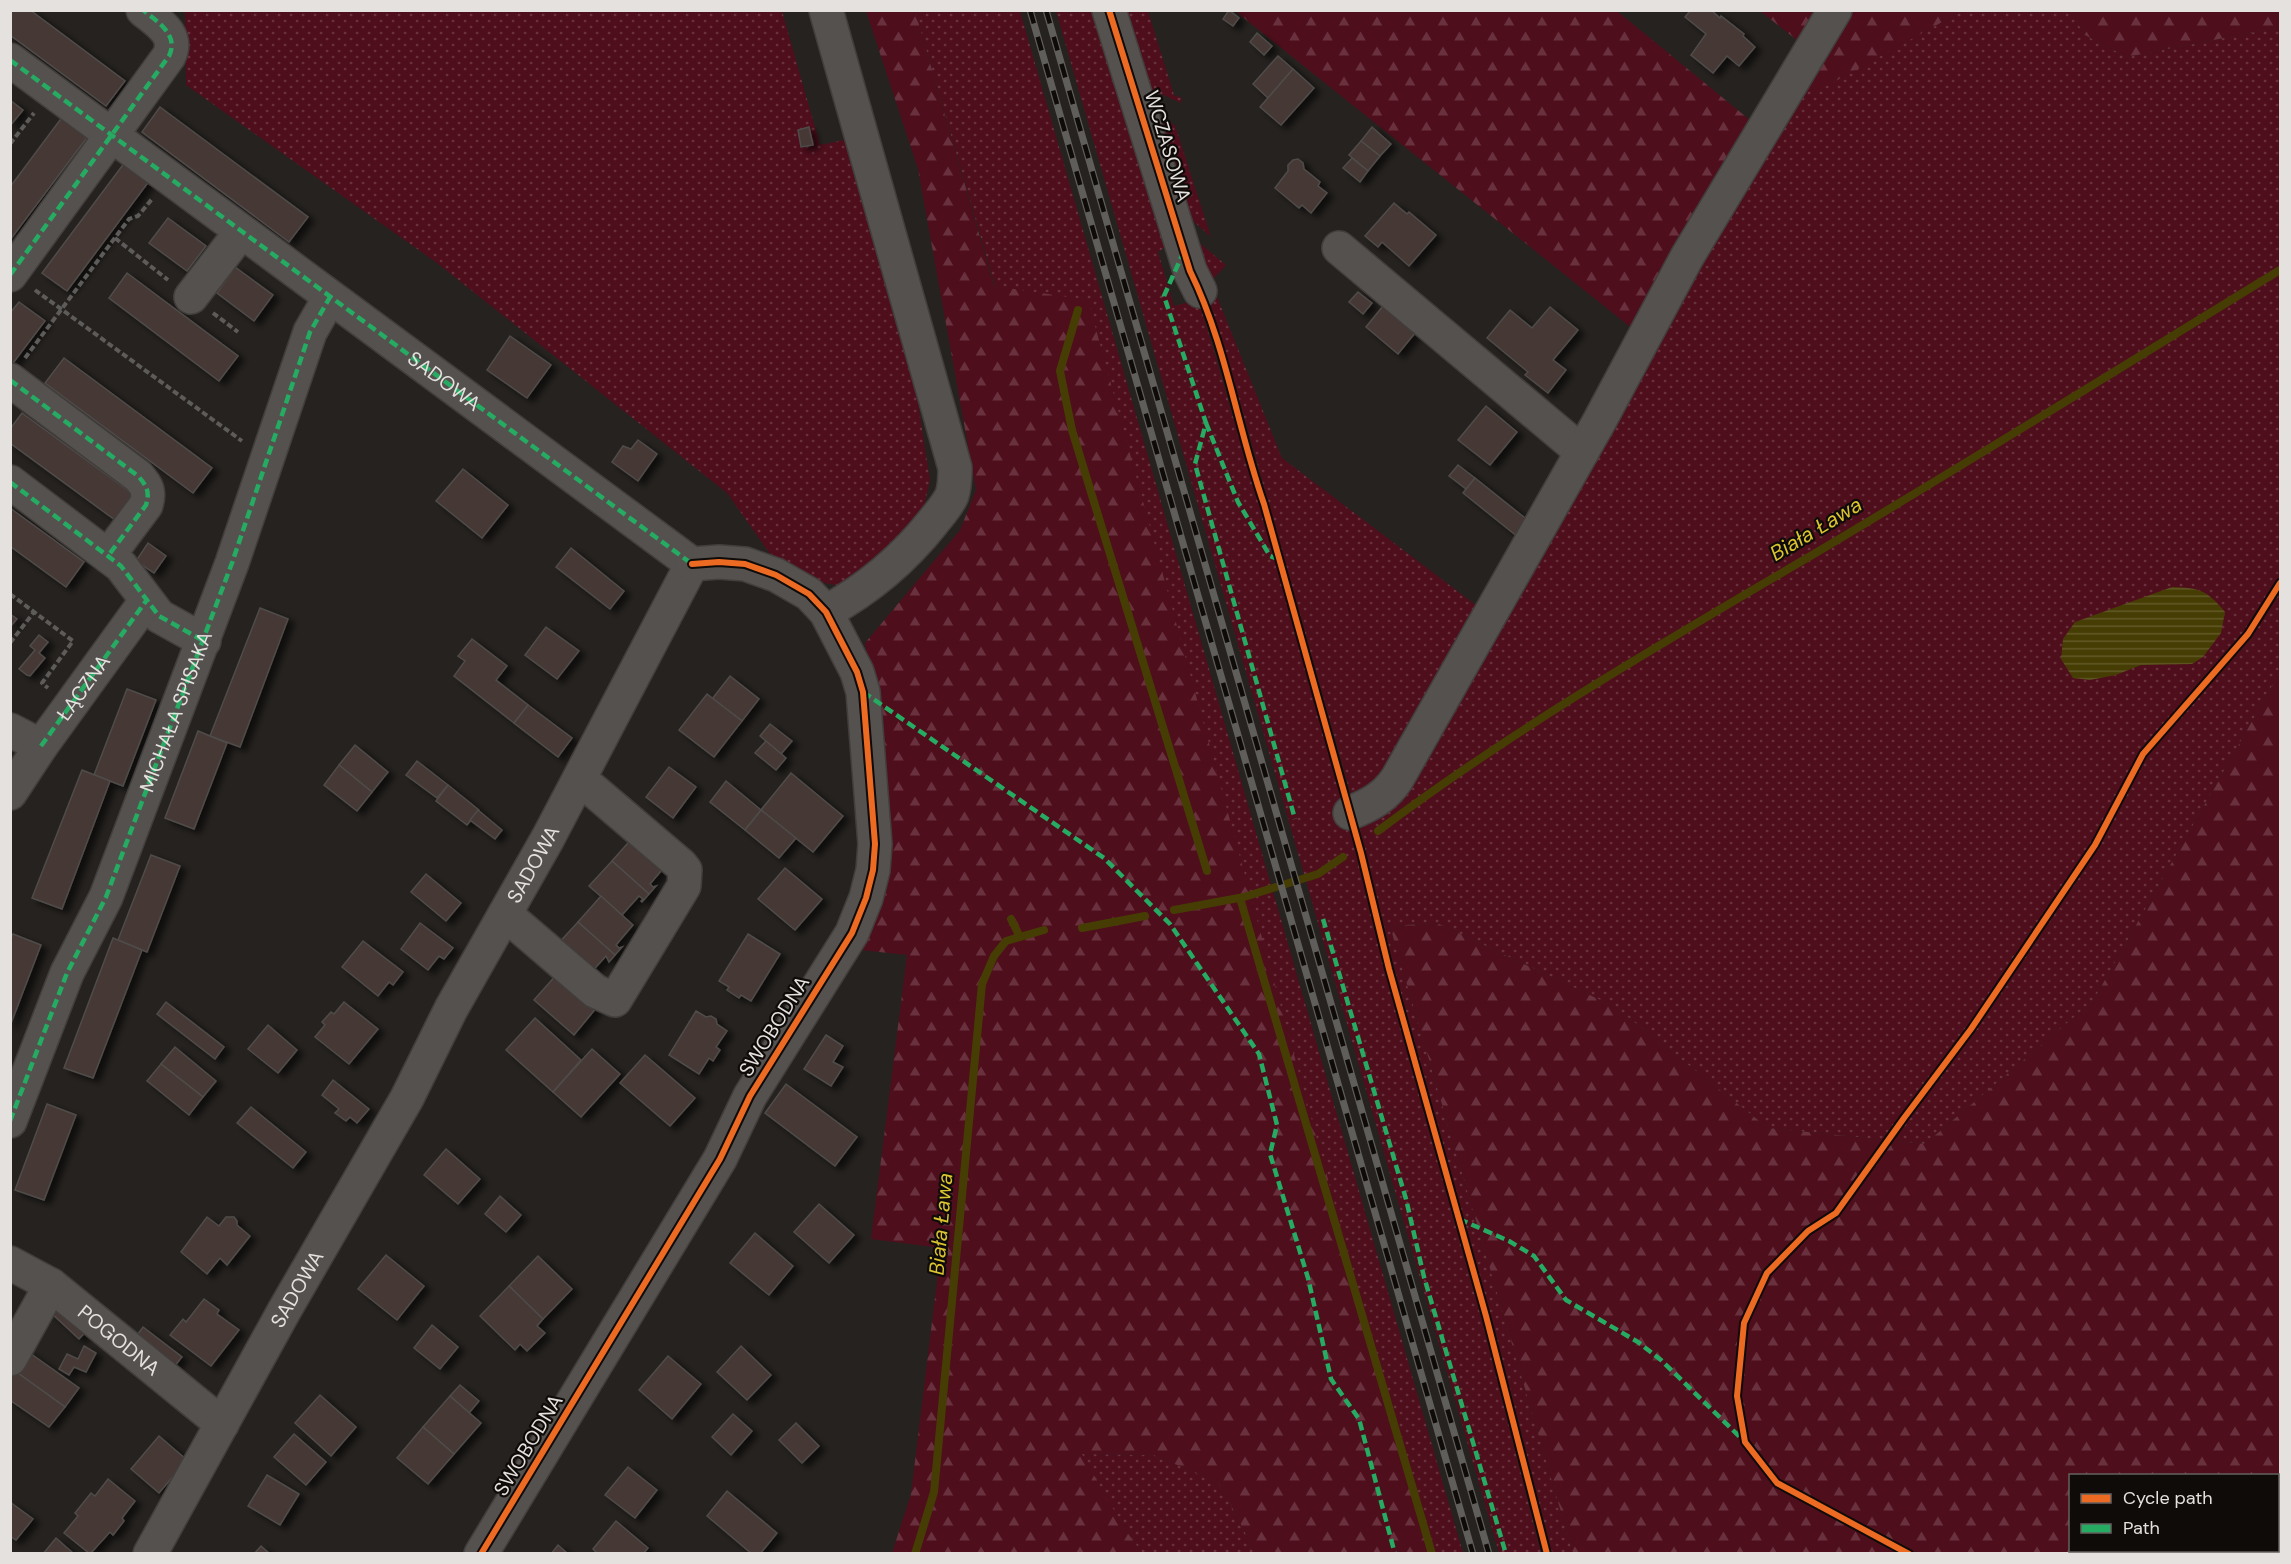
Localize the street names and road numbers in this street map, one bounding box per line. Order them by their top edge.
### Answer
street label: WCZASOWA [1139,87,1197,205]
street label: SADOWA [402,345,486,417]
street label: MICHAŁA SPISAKA [134,628,218,796]
street label: ŁĄCZNA [50,649,116,726]
street label: SADOWA [501,821,565,908]
street label: SWOBODNA [733,971,815,1081]
street label: SADOWA [264,1246,329,1332]
street label: POGODNA [72,1299,165,1381]
street label: SWOBODNA [487,1389,569,1501]

